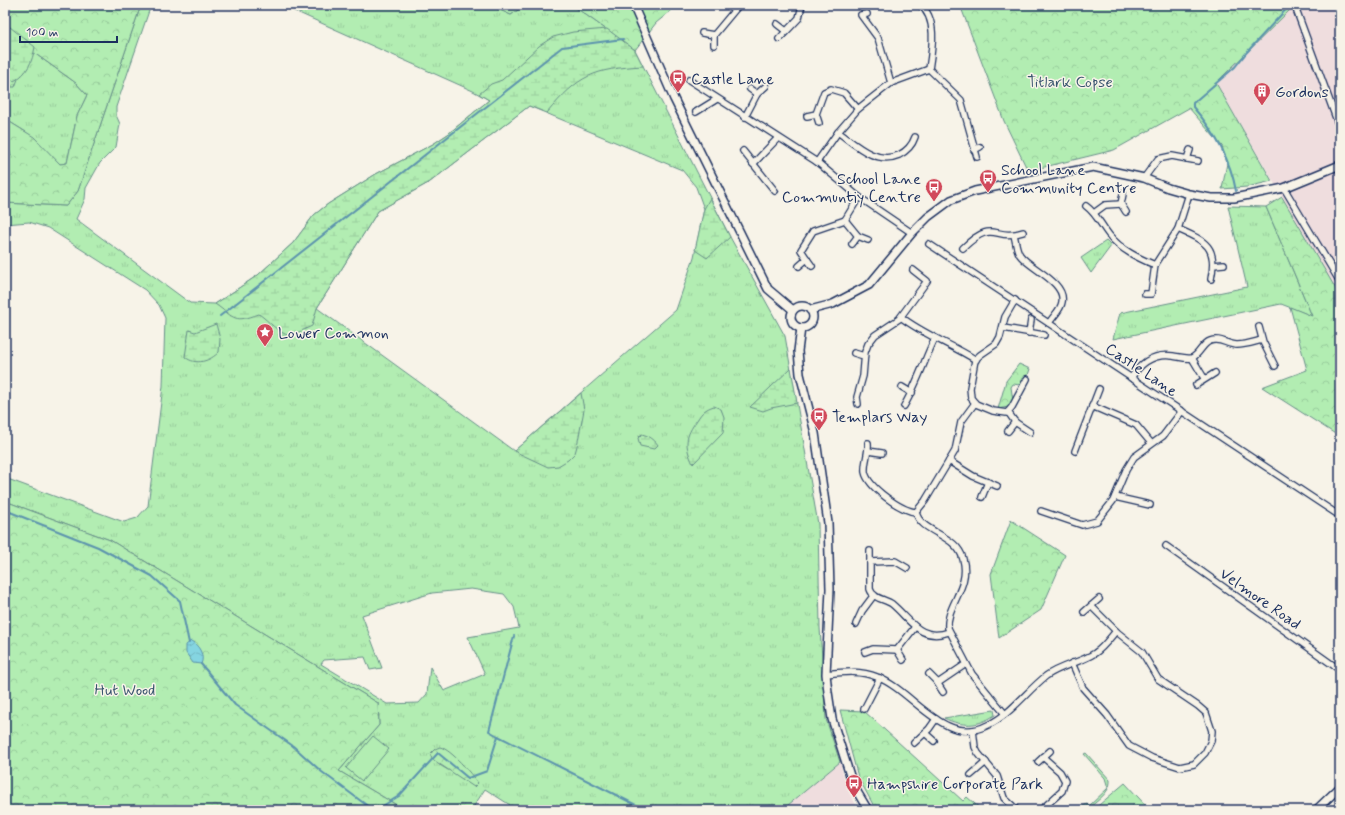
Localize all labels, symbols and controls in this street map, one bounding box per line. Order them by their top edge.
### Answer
scale bar [20,18,117,44]
text: 100 m [26,25,58,41]
bus stop icon: Castle Lane [668,68,688,93]
place label: Castle Lane [691,69,774,90]
park label: Titlark Copse [1027,72,1113,93]
building icon: Gordons [1252,81,1272,106]
place label: Gordons [1275,82,1329,103]
place label: School Lane Community Centre [1001,160,1136,199]
bus stop icon: School Lane Community Centre [978,168,998,193]
place label: School Lane Communtiy Centre [782,169,921,208]
bus stop icon: School Lane Communtiy Centre [924,177,944,202]
place icon: Lower Common [255,322,275,347]
place label: Lower Common [278,323,389,344]
street label: Castle Lane [1101,338,1182,402]
bus stop icon: Templars Way [809,406,829,431]
place label: Templars Way [832,407,928,428]
street label: Velmore Road [1215,563,1305,635]
park label: Hut Wood [95,680,155,701]
bus stop icon: Hampshire Corporate Park [844,773,864,798]
place label: Hampshire Corporate Park [867,774,1043,795]

